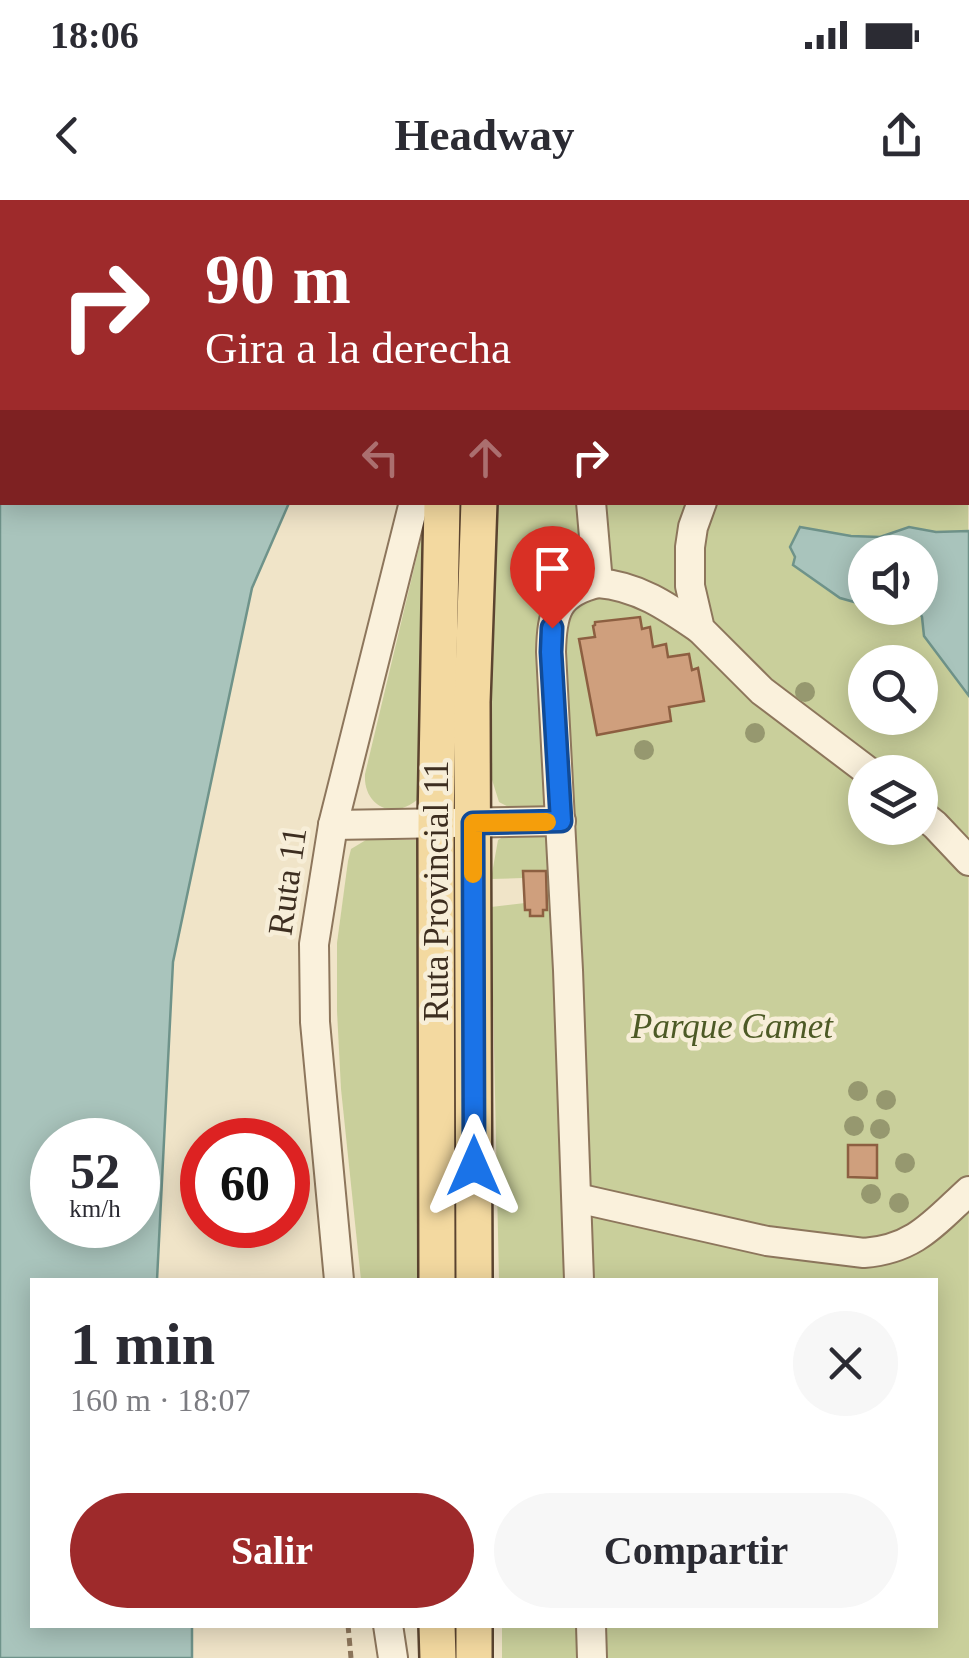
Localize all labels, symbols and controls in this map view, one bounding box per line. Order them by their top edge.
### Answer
text: 18:06 [50,14,139,56]
icon: back [40,108,95,163]
icon: share [874,108,929,163]
text: Headway [395,110,575,160]
icon: right [40,240,170,370]
text: 90 m [205,241,351,318]
text: Gira a la derecha [205,323,511,373]
icon: left [353,430,408,485]
icon: ahead [458,430,513,485]
icon: right [563,430,618,485]
pin [510,526,595,629]
map controls [848,535,938,845]
button: sound [848,535,938,625]
icon: arrive [525,541,580,596]
button: search [848,645,938,735]
button: layers [848,755,938,845]
street label: Ruta Provincial 11 [417,760,456,1022]
street label: Ruta 11 [261,825,314,938]
park label: Parque Camet [630,1007,834,1046]
position arrow [422,1114,526,1218]
speed limit sign: 60 [180,1118,310,1248]
text: 52 [70,1143,120,1199]
text: km/h [69,1195,121,1222]
text: 1 min [70,1311,215,1377]
button: close [793,1311,898,1416]
text: 160 m · 18:07 [70,1382,250,1418]
button: Salir [70,1493,474,1608]
button: Compartir [494,1493,898,1608]

